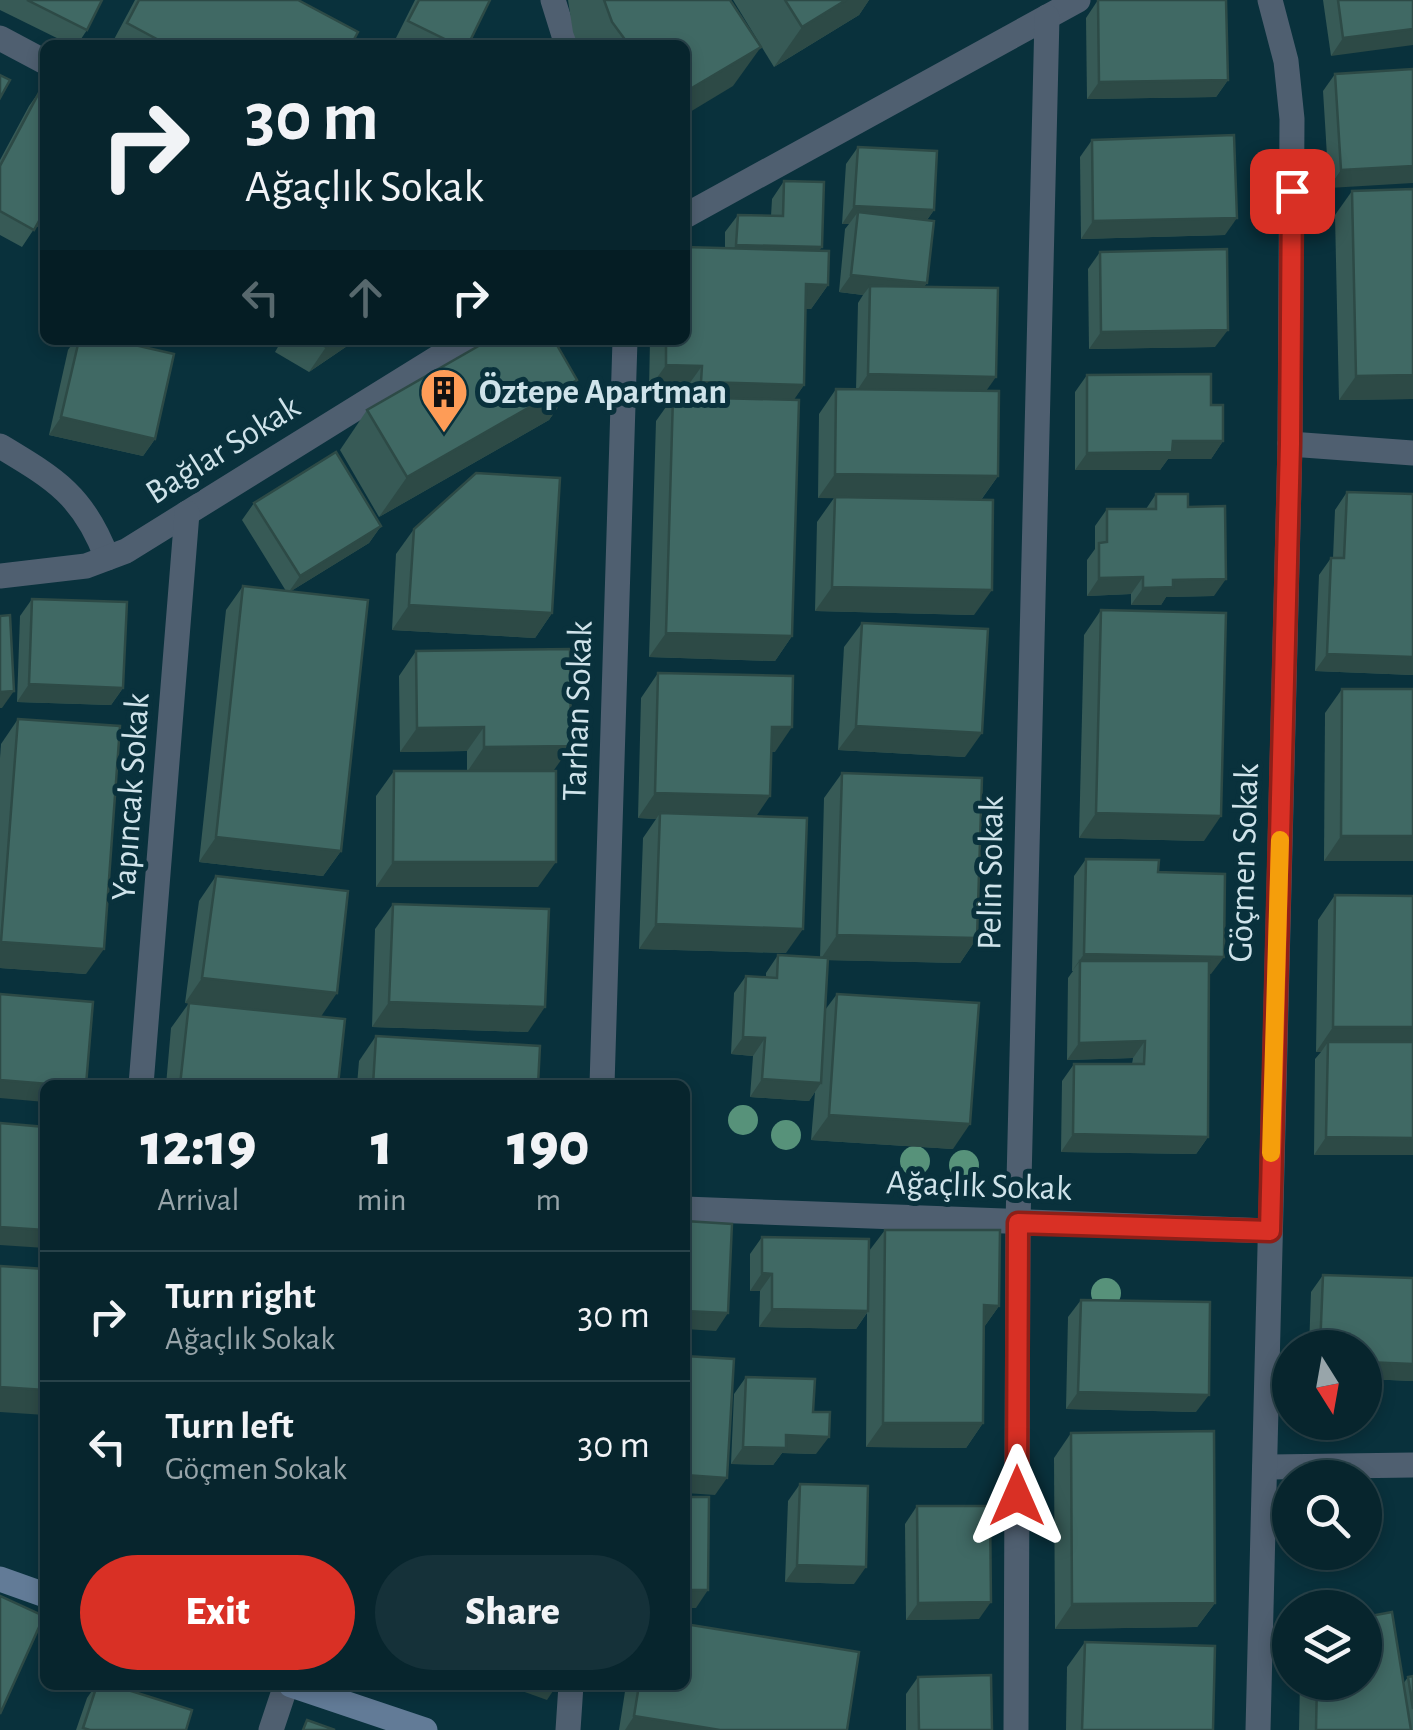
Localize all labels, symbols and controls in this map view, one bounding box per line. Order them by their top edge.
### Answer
icon: right [80,80,210,210]
text: 30 m [245,83,379,153]
pin [1250,149,1335,234]
icon: arrive [1265,164,1320,219]
text: Ağaçlık Sokak [245,165,484,210]
icon: left [233,270,288,325]
icon: ahead [338,270,393,325]
icon: right [443,270,498,325]
building icon: Öztepe Apartman [418,366,470,434]
place label: Öztepe Apartman [479,372,727,410]
street label: Bağlar Sokak [140,389,306,511]
street label: Tarhan Sokak [557,620,599,802]
street label: Yapıncak Sokak [106,692,156,902]
street label: Göçmen Sokak [1223,763,1265,963]
street label: Pelin Sokak [972,796,1010,950]
text: 12:19 [140,1116,256,1176]
text: 1 [371,1116,393,1176]
text: 190 [507,1116,590,1176]
street label: Ağaçlık Sokak [886,1165,1072,1207]
text: Arrival [157,1184,240,1216]
text: min [357,1184,407,1216]
text: m [535,1184,561,1216]
text: Turn right [165,1278,315,1316]
icon: right [80,1289,135,1344]
text: 30 m [578,1297,650,1335]
text: Ağaçlık Sokak [165,1323,335,1355]
north arrow [1272,1330,1382,1440]
map controls [1272,1330,1382,1700]
text: Turn left [165,1408,293,1446]
icon: left [80,1419,135,1474]
text: 30 m [578,1427,650,1465]
position arrow [965,1444,1069,1548]
text: Göçmen Sokak [165,1453,347,1485]
button: search [1272,1460,1382,1570]
button: Exit [80,1555,355,1670]
button: Share [375,1555,650,1670]
button: layers [1272,1590,1382,1700]

